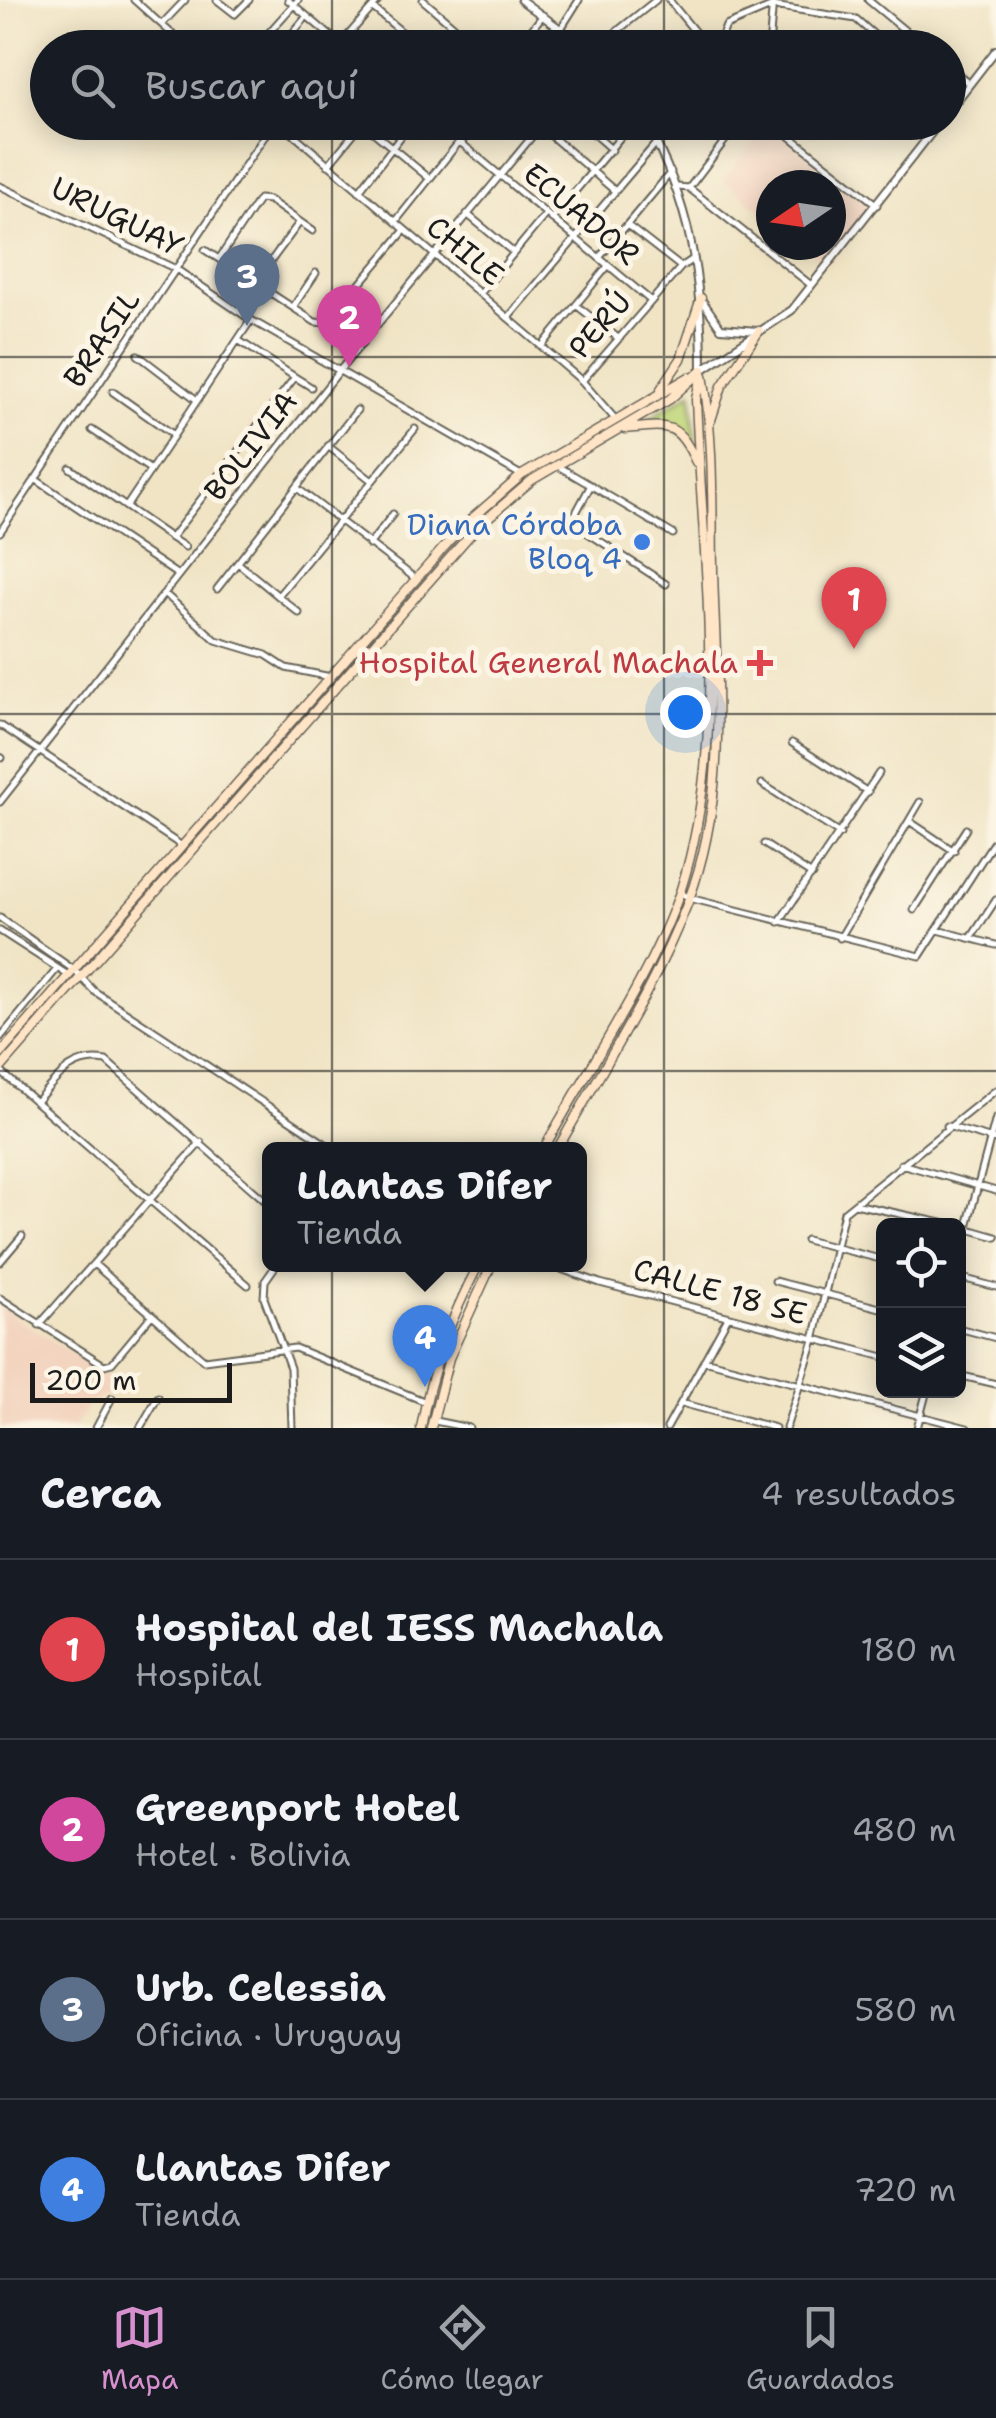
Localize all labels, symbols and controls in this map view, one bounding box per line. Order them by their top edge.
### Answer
search box [30,30,966,140]
icon: search [65,58,120,113]
text: Buscar aquí [145,60,358,111]
street label: ECUADOR [515,153,648,274]
street label: URUGUAY [44,167,190,266]
north arrow [756,170,846,260]
street label: CHILE [418,206,513,295]
pin: 3 [214,244,280,326]
street label: BRASIL [54,282,149,396]
street label: PERÚ [559,282,640,367]
pin: 2 [316,284,382,367]
street label: BOLIVIA [195,382,307,509]
place label: Diana Córdoba Bloq 4 [407,504,622,579]
marker: Diana Córdoba Bloq 4 [631,531,653,553]
pin: 1 [822,566,886,649]
place label: Hospital General Machala [359,642,738,683]
marker: Hospital General Machala [747,650,773,676]
your location [660,687,711,738]
popup [262,1142,587,1272]
text: Llantas Difer [297,1160,552,1211]
text: Tienda [297,1211,402,1254]
map controls [876,1218,966,1398]
button: locate [876,1218,966,1308]
street label: CALLE 18 SE [629,1249,811,1334]
pin: 4 [392,1304,458,1387]
button: layers [876,1308,966,1398]
scale bar [30,1358,232,1402]
text: 200 m [45,1361,136,1399]
text: Cerca [40,1465,161,1521]
text: 4 resultados [761,1472,956,1515]
text: Hospital del IESS Machala [135,1602,663,1653]
text: 1 [65,1628,80,1671]
text: 180 m [860,1628,956,1671]
text: Hospital [135,1653,262,1696]
text: Greenport Hotel [135,1782,460,1833]
text: 2 [61,1808,84,1851]
text: 480 m [852,1808,956,1851]
text: Hotel · Bolivia [135,1833,350,1876]
text: Urb. Celessia [135,1962,386,2013]
text: 3 [61,1988,84,2031]
text: 580 m [854,1988,956,2031]
text: Oficina · Uruguay [135,2013,402,2056]
text: Llantas Difer [135,2142,391,2193]
text: 4 [61,2168,84,2211]
text: 720 m [854,2168,956,2211]
text: Tienda [135,2193,240,2236]
tab: Mapa [101,2300,178,2398]
tab: Cómo llegar [381,2300,544,2398]
tab: Guardados [746,2300,895,2398]

